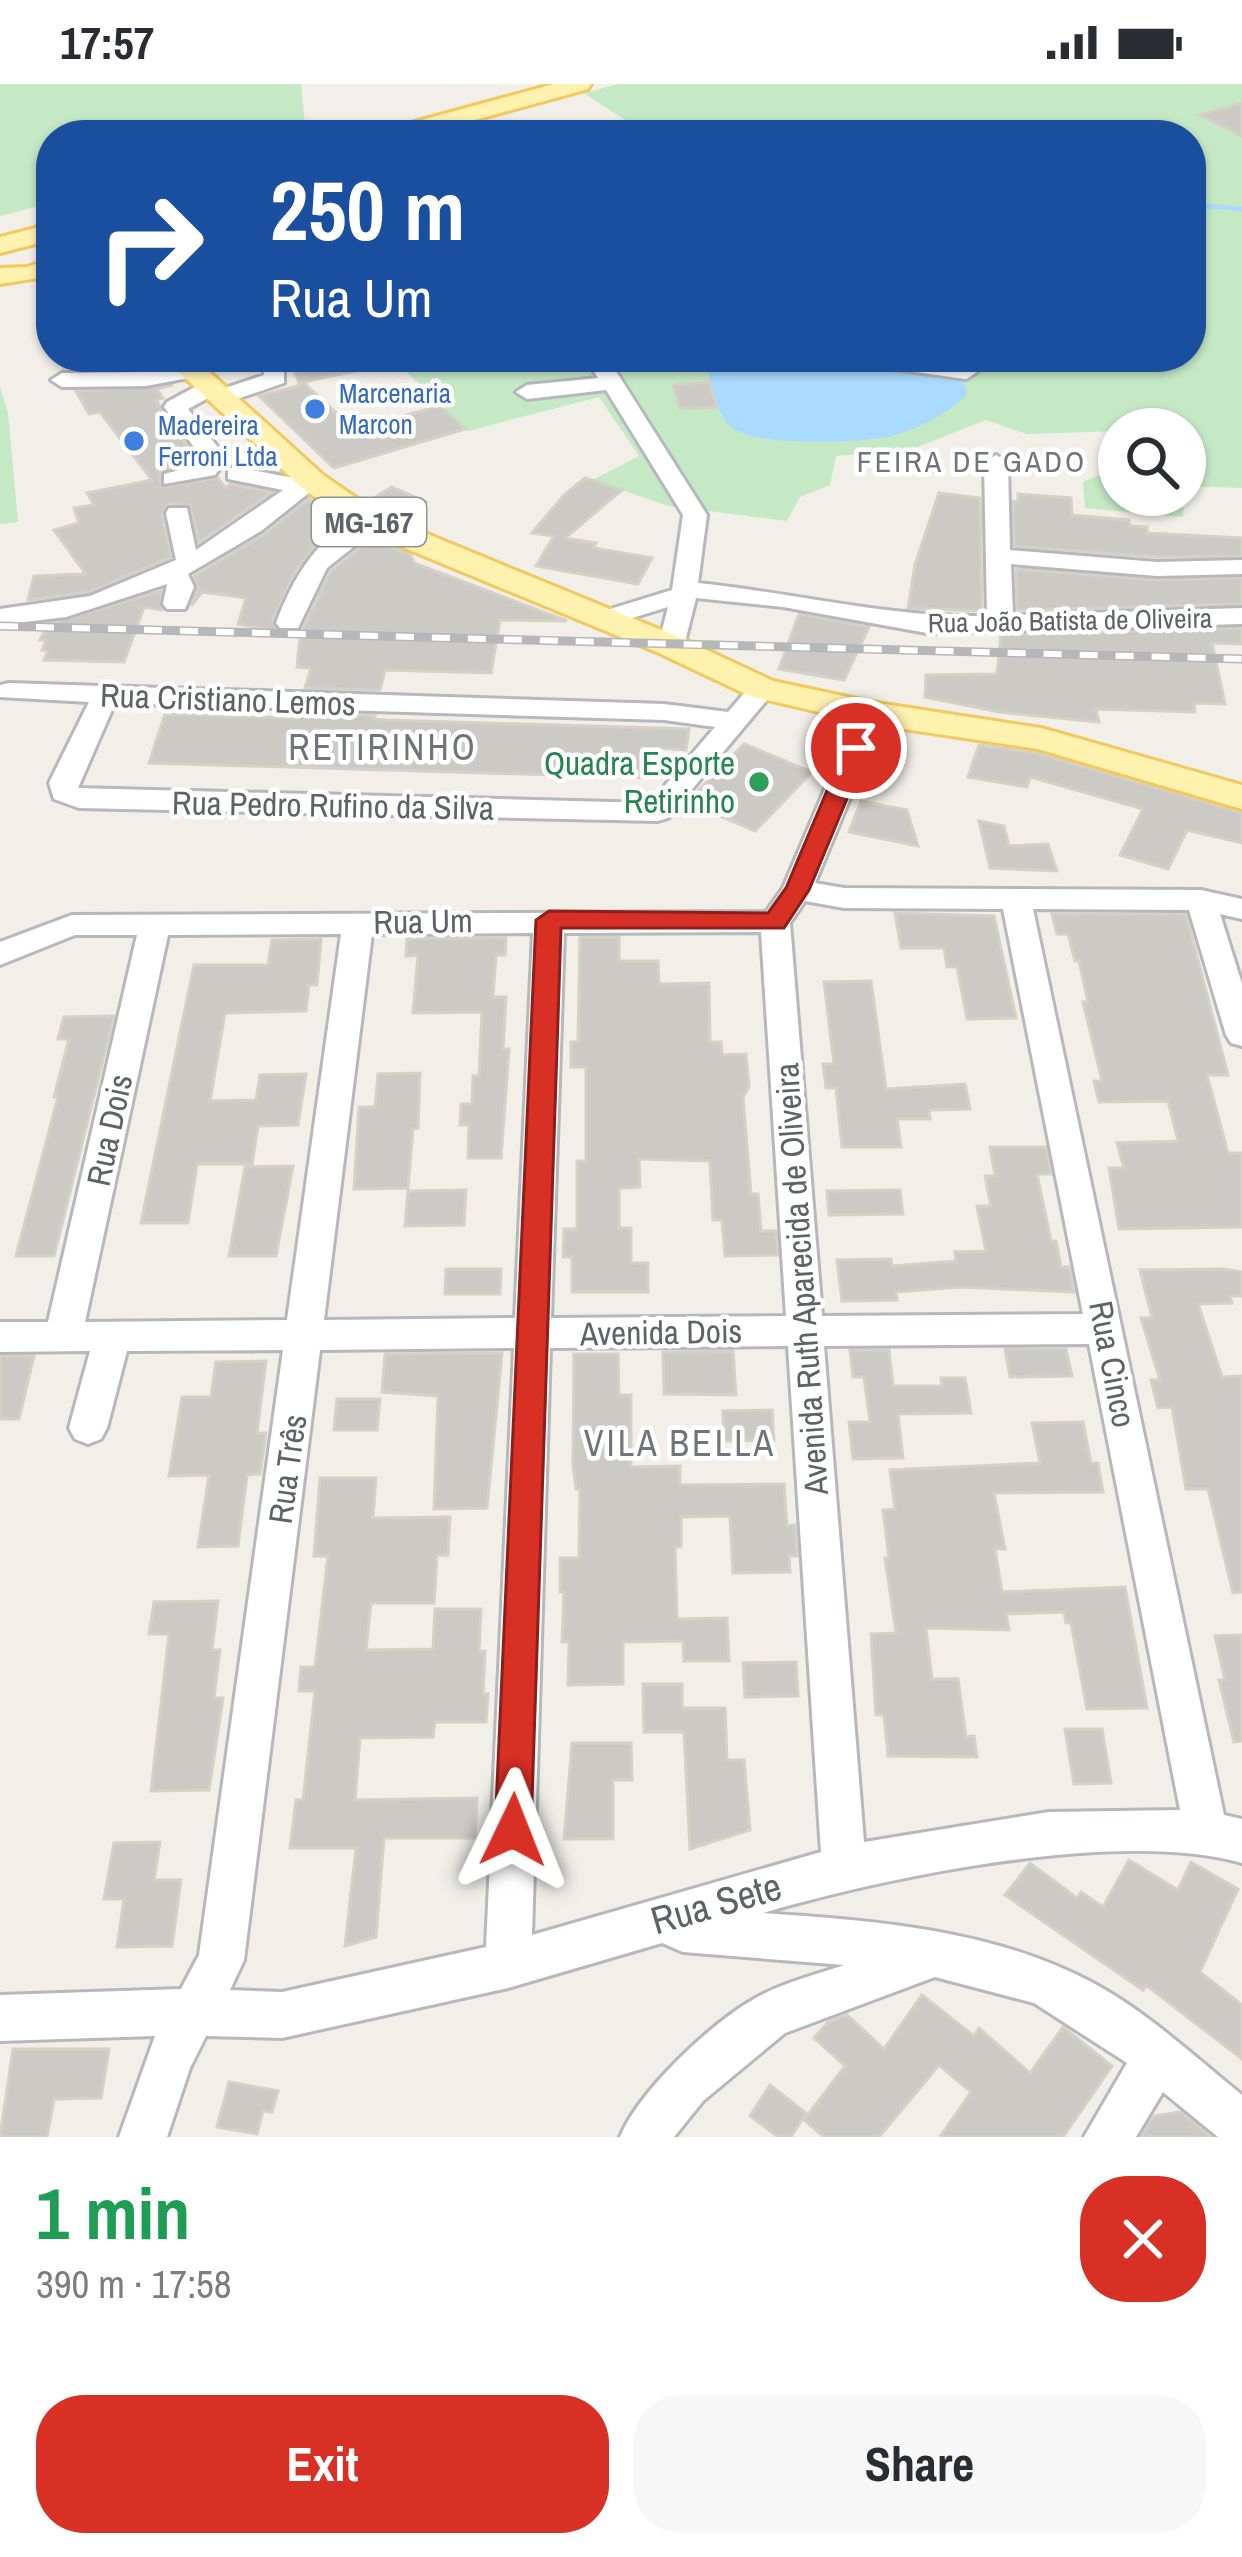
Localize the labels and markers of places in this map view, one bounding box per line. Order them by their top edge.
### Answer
place label: Marcenaria Marcon [339,375,451,442]
marker: Marcenaria Marcon [302,396,328,422]
place label: Madereira Ferroni Ltda [158,407,278,474]
marker: Madereira Ferroni Ltda [121,428,147,454]
pin [805,697,907,799]
place label: Quadra Esporte Retirinho [544,741,735,823]
marker: Quadra Esporte Retirinho [746,769,772,795]

